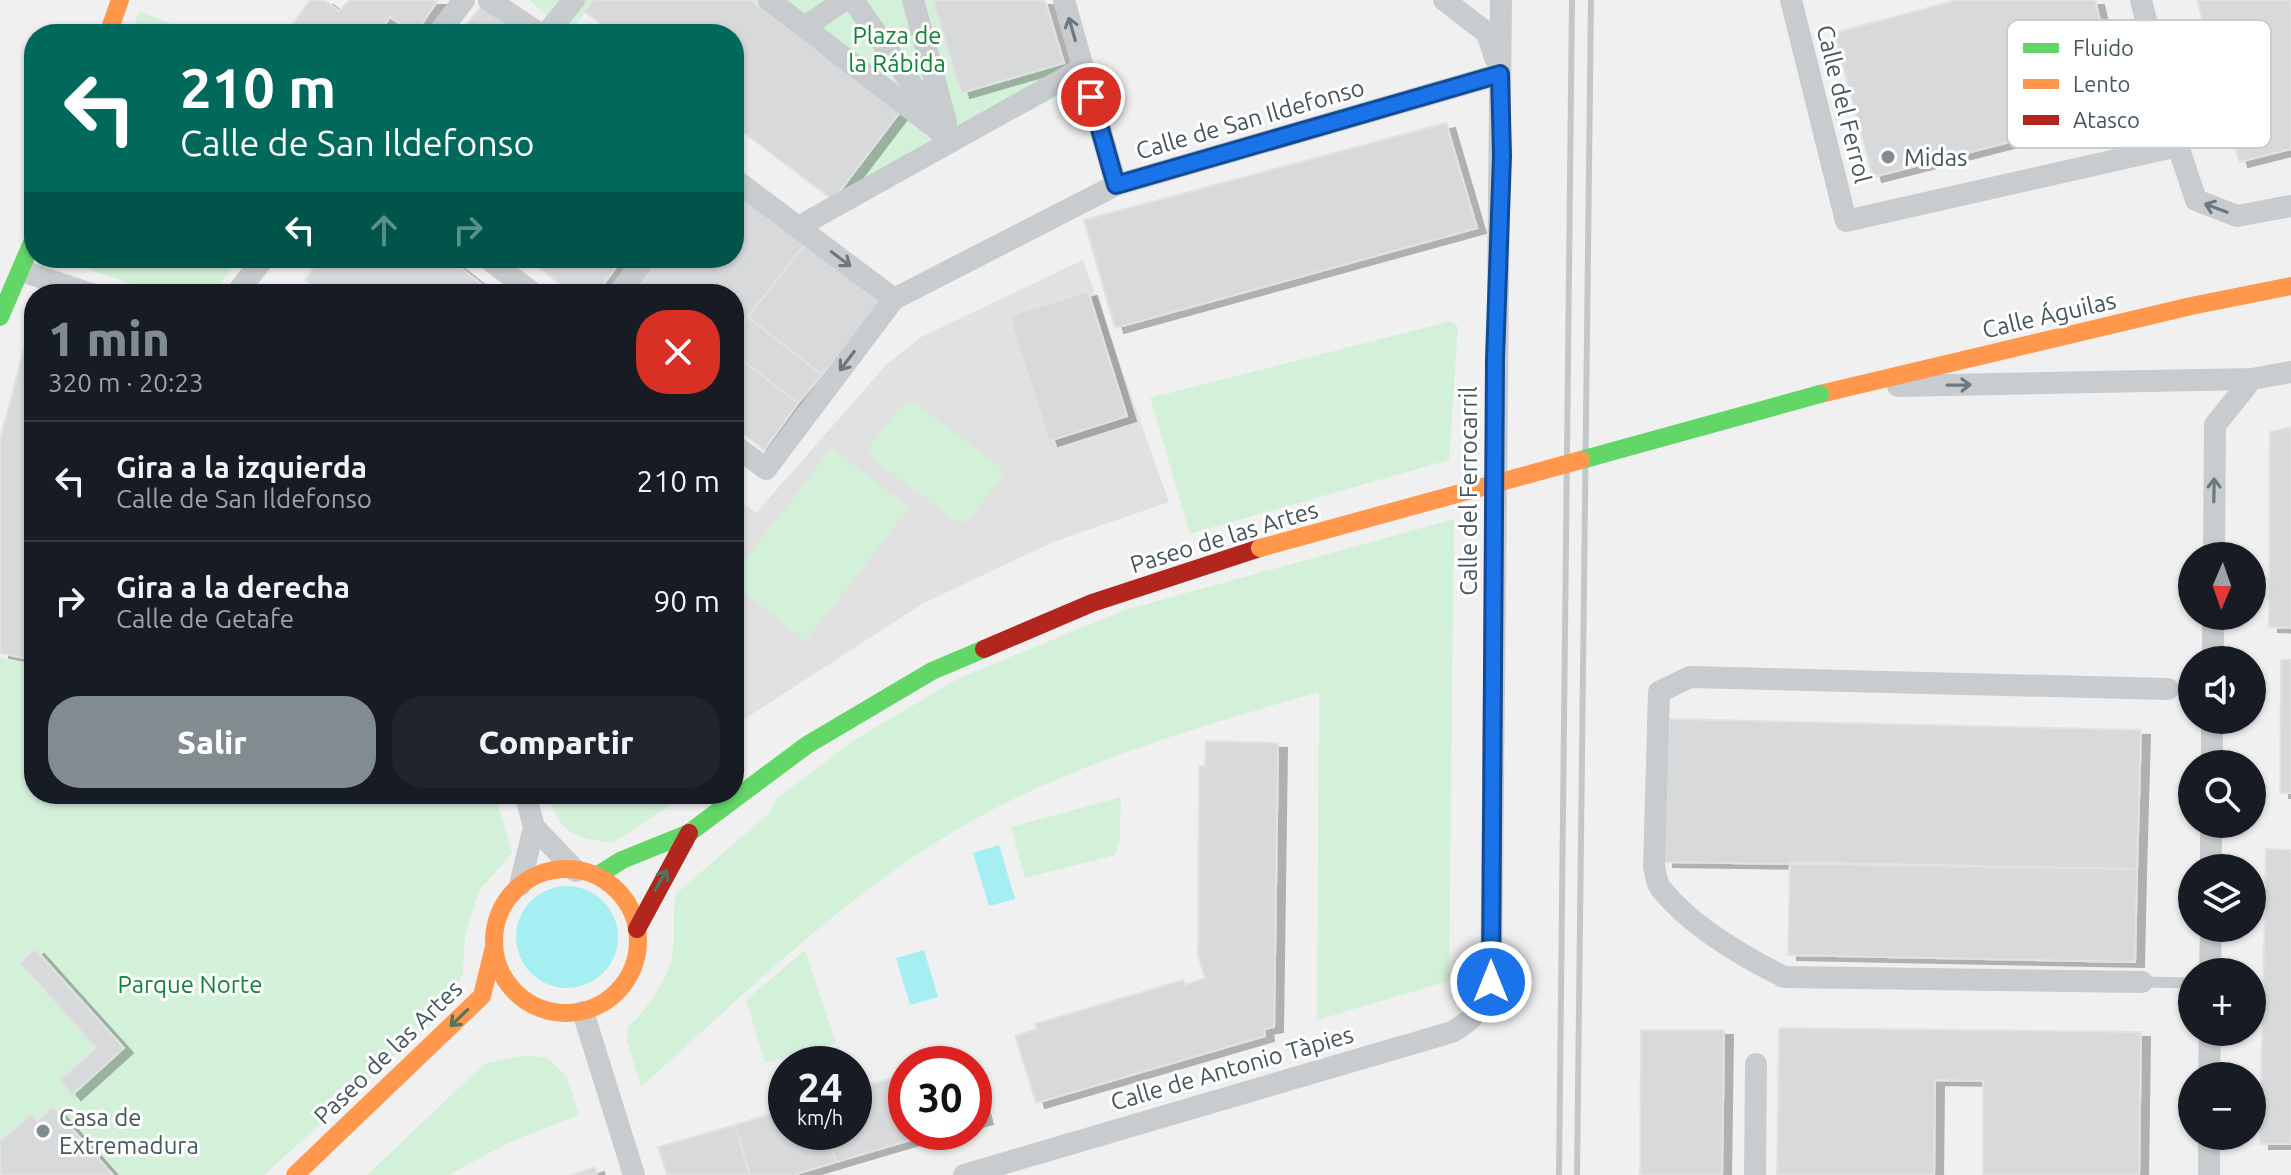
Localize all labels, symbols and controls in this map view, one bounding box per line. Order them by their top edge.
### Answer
one-way arrow [1064,16,1079,42]
legend [2007,20,2271,148]
park label: Plaza de la Rábida [848,22,946,77]
street label: Calle del Ferrol [1811,22,1877,186]
text: Fluido [2073,35,2134,60]
icon: left [48,56,152,160]
text: 210 m [180,56,336,119]
pin [1057,63,1125,131]
text: Lento [2073,71,2130,96]
street label: Calle de San Ildefonso [1133,73,1367,165]
icon: arrive [1069,75,1113,119]
text: Atasco [2073,107,2140,132]
text: Calle de San Ildefonso [180,122,535,163]
place label: Midas [1904,144,1967,171]
marker: Midas [1879,148,1897,166]
one-way arrow [2204,200,2229,214]
icon: left [278,208,322,252]
icon: ahead [362,208,406,252]
icon: right [446,208,490,252]
one-way arrow [830,251,852,267]
street label: Calle Águilas [1979,286,2118,343]
button: close [636,310,720,394]
text: 1 min [48,311,170,365]
one-way arrow [839,350,856,371]
text: 320 m · 20:23 [48,368,204,397]
one-way arrow [1945,377,1972,392]
street label: Calle del Ferrocarril [1455,386,1482,596]
text: Gira a la izquierda [116,450,367,484]
icon: left [48,459,92,503]
text: 210 m [636,464,720,498]
one-way arrow [2207,477,2222,504]
text: Calle de San Ildefonso [116,484,372,513]
street label: Paseo de las Artes [1127,496,1321,578]
north arrow [2178,542,2266,630]
map controls [2178,542,2266,1150]
text: Gira a la derecha [116,570,350,604]
icon: right [48,579,92,623]
text: 90 m [653,584,720,618]
text: Calle de Getafe [116,604,294,633]
button: sound [2178,646,2266,734]
button: Salir [48,696,376,788]
button: Compartir [392,696,720,788]
button: search [2178,750,2266,838]
button: layers [2178,854,2266,942]
one-way arrow [654,869,669,893]
position arrow [1449,940,1533,1024]
button: + [2178,958,2266,1046]
park label: Parque Norte [118,971,262,998]
street label: Paseo de las Artes [309,975,467,1129]
one-way arrow [449,1008,469,1027]
street label: Calle de Antonio Tàpies [1108,1020,1356,1116]
speed limit sign: 30 [888,1046,992,1150]
button: − [2178,1062,2266,1150]
text: 24 [797,1065,843,1110]
place label: Casa de Extremadura [59,1104,199,1159]
text: km/h [797,1106,843,1129]
marker: Casa de Extremadura [34,1122,52,1140]

